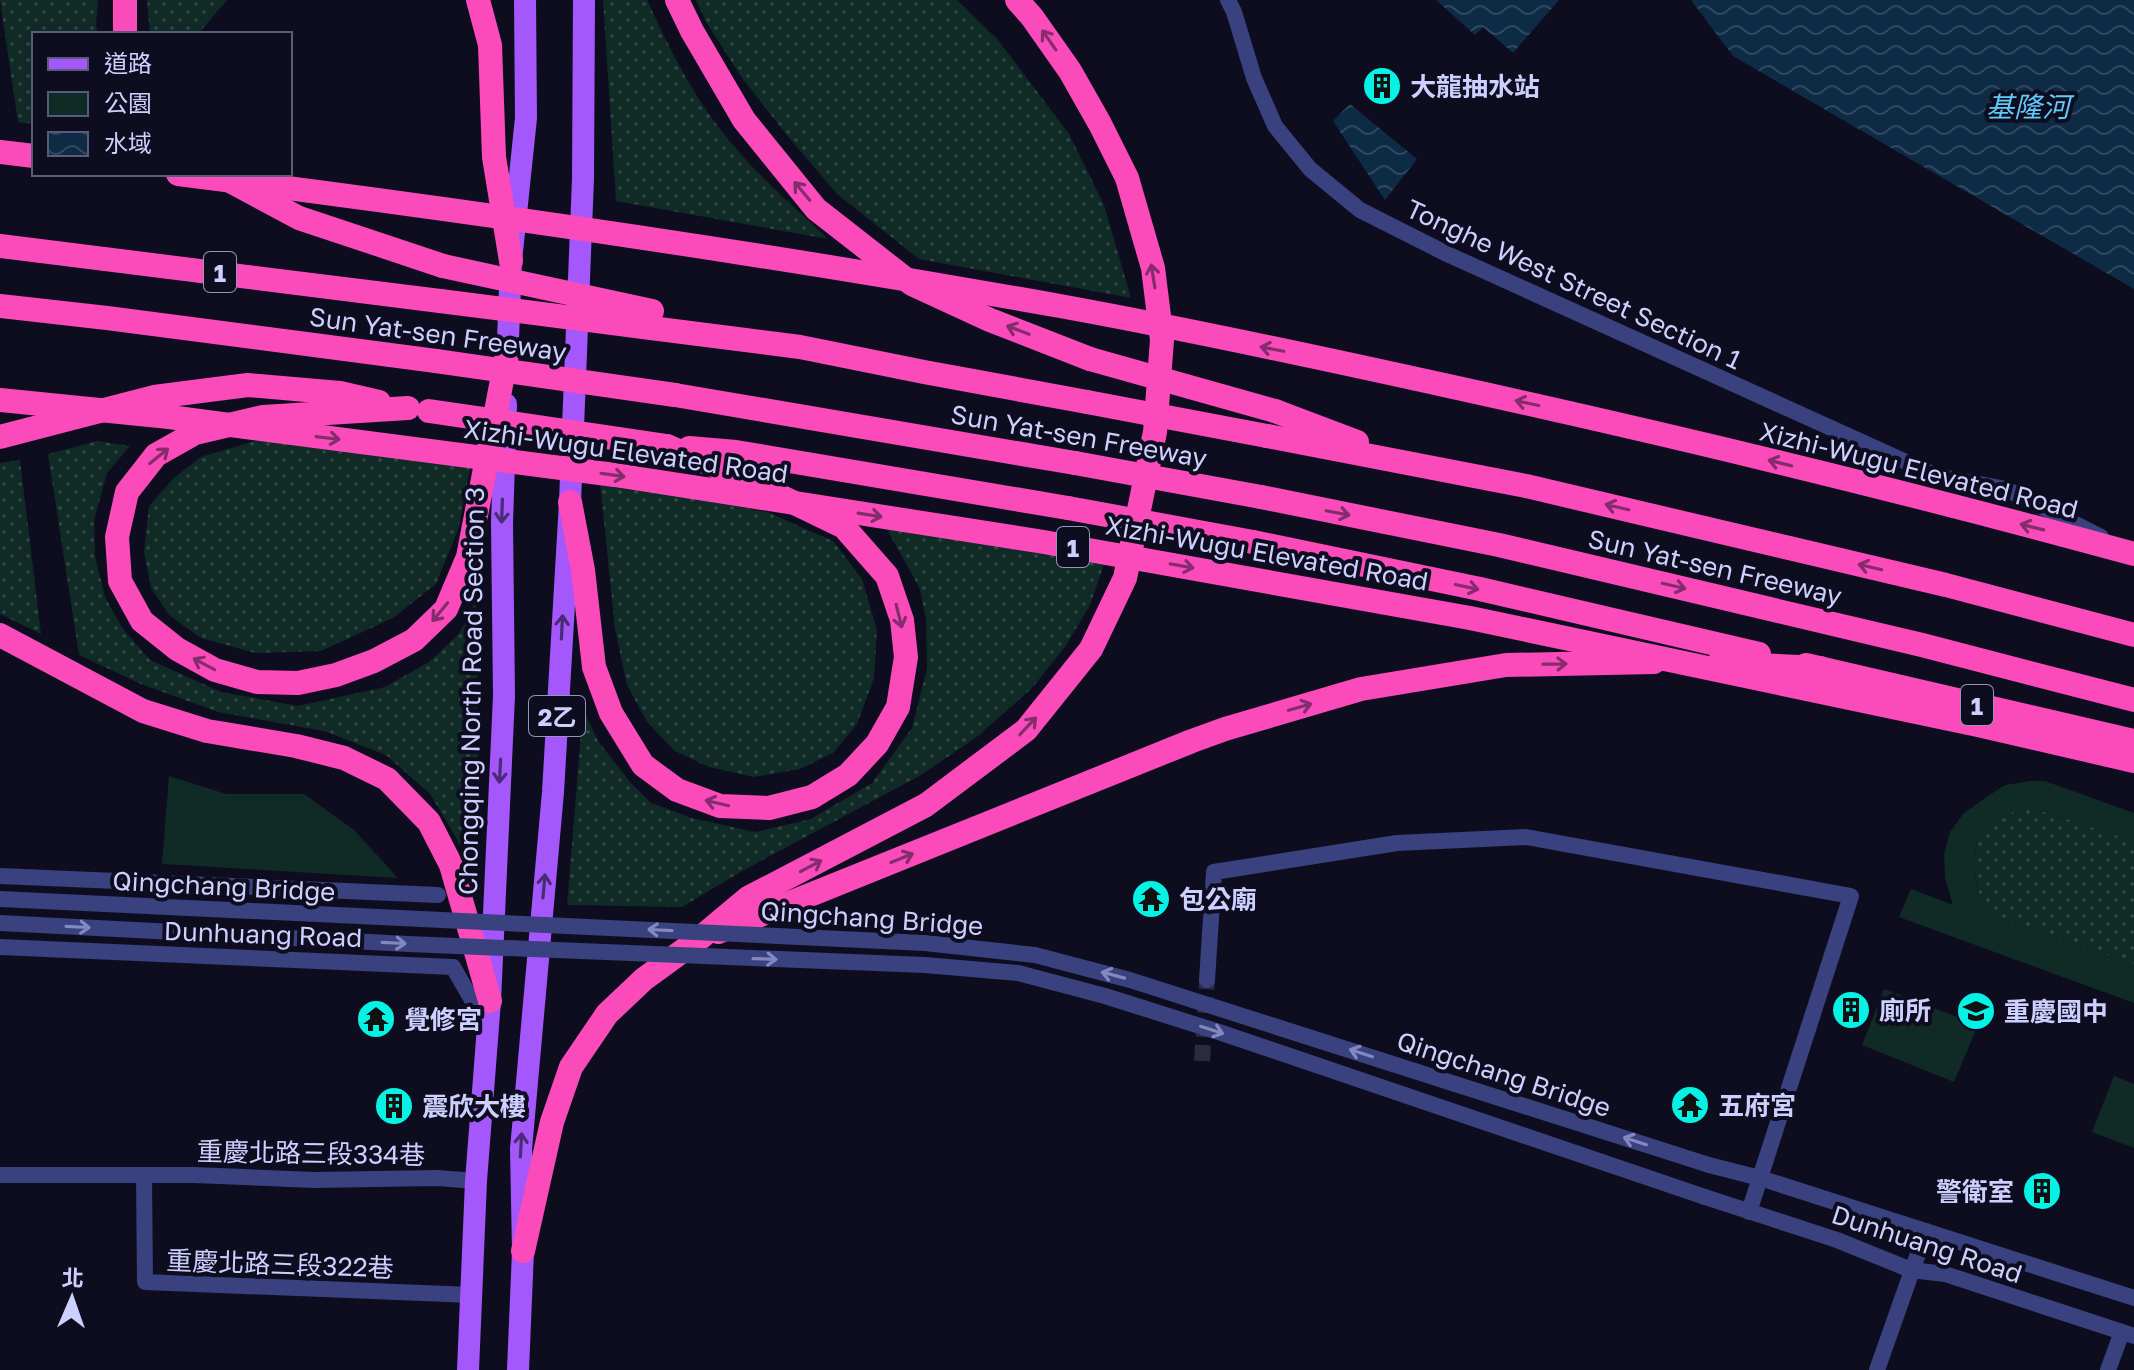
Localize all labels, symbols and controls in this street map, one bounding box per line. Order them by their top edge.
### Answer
one-way arrow [1041,30,1057,52]
legend [32,32,292,176]
text: 道路 [104,48,152,77]
building icon: 大龍抽水站 [1361,65,1403,107]
place label: 大龍抽水站 [1410,71,1540,102]
text: 公園 [104,88,152,117]
water label: 基隆河 [1986,90,2075,123]
text: 水域 [104,128,152,157]
one-way arrow [793,181,811,202]
street label: Tonghe West Street Section 1 [1402,193,1746,375]
road number: 1 [204,252,236,292]
one-way arrow [1145,264,1160,289]
street label: Sun Yat-sen Freeway [307,301,569,367]
one-way arrow [1006,322,1030,337]
one-way arrow [1260,340,1286,355]
one-way arrow [1514,395,1540,410]
street label: Sun Yat-sen Freeway [949,398,1210,474]
street label: Xizhi-Wugu Elevated Road [462,413,790,489]
street label: Xizhi-Wugu Elevated Road [1757,415,2081,525]
one-way arrow [315,431,340,446]
one-way arrow [148,447,169,465]
one-way arrow [1767,454,1793,469]
one-way arrow [600,468,626,483]
street label: Chongqing North Road Section 3 [452,487,490,895]
one-way arrow [495,497,510,524]
one-way arrow [1604,499,1630,514]
one-way arrow [1325,506,1350,521]
one-way arrow [857,508,882,523]
street label: Xizhi-Wugu Elevated Road [1103,509,1431,597]
one-way arrow [2019,518,2045,533]
street label: Sun Yat-sen Freeway [1585,523,1845,611]
road number: 1 [1057,527,1089,567]
one-way arrow [1857,559,1883,574]
one-way arrow [1169,560,1194,575]
one-way arrow [1660,579,1686,594]
one-way arrow [1454,580,1479,595]
one-way arrow [431,602,449,622]
one-way arrow [893,603,908,629]
one-way arrow [555,614,570,641]
one-way arrow [193,655,216,671]
one-way arrow [1541,657,1568,672]
road number: 1 [1961,685,1993,725]
road number: 2乙 [529,696,585,736]
one-way arrow [1286,699,1312,714]
one-way arrow [1019,716,1037,736]
one-way arrow [493,757,508,784]
one-way arrow [704,795,730,810]
one-way arrow [889,850,914,865]
one-way arrow [798,857,822,873]
street label: Qingchang Bridge [112,865,336,907]
one-way arrow [537,873,552,900]
temple icon: 包公廟 [1130,878,1172,920]
place label: 包公廟 [1179,884,1257,915]
street label: Qingchang Bridge [760,895,984,941]
street label: Dunhuang Road [163,915,363,953]
one-way arrow [64,920,91,935]
one-way arrow [647,923,674,938]
one-way arrow [380,935,406,950]
one-way arrow [751,951,778,966]
one-way arrow [1100,967,1126,982]
building icon: 廁所 [1830,989,1872,1031]
school or university icon: 重慶國中 [1955,990,1997,1032]
place label: 廁所 [1879,995,1931,1026]
place label: 重慶國中 [2004,996,2108,1027]
temple icon: 覺修宮 [355,998,397,1040]
place label: 覺修宮 [404,1004,482,1035]
one-way arrow [1199,1023,1225,1038]
street label: Qingchang Bridge [1393,1025,1615,1123]
one-way arrow [1348,1045,1373,1060]
temple icon: 五府宮 [1669,1084,1711,1126]
building icon: 震欣大樓 [373,1085,415,1127]
place label: 五府宮 [1718,1090,1796,1121]
place label: 震欣大樓 [422,1091,526,1122]
one-way arrow [514,1132,529,1159]
one-way arrow [1623,1133,1648,1147]
street label: 重慶北路三段334巷 [197,1136,425,1170]
building icon: 警衛室 [2021,1170,2063,1212]
place label: 警衛室 [1936,1176,2014,1207]
street label: Dunhuang Road [1828,1199,2026,1289]
street label: 重慶北路三段322巷 [166,1245,394,1283]
north arrow [32,1258,112,1338]
text: 北 [61,1264,84,1291]

